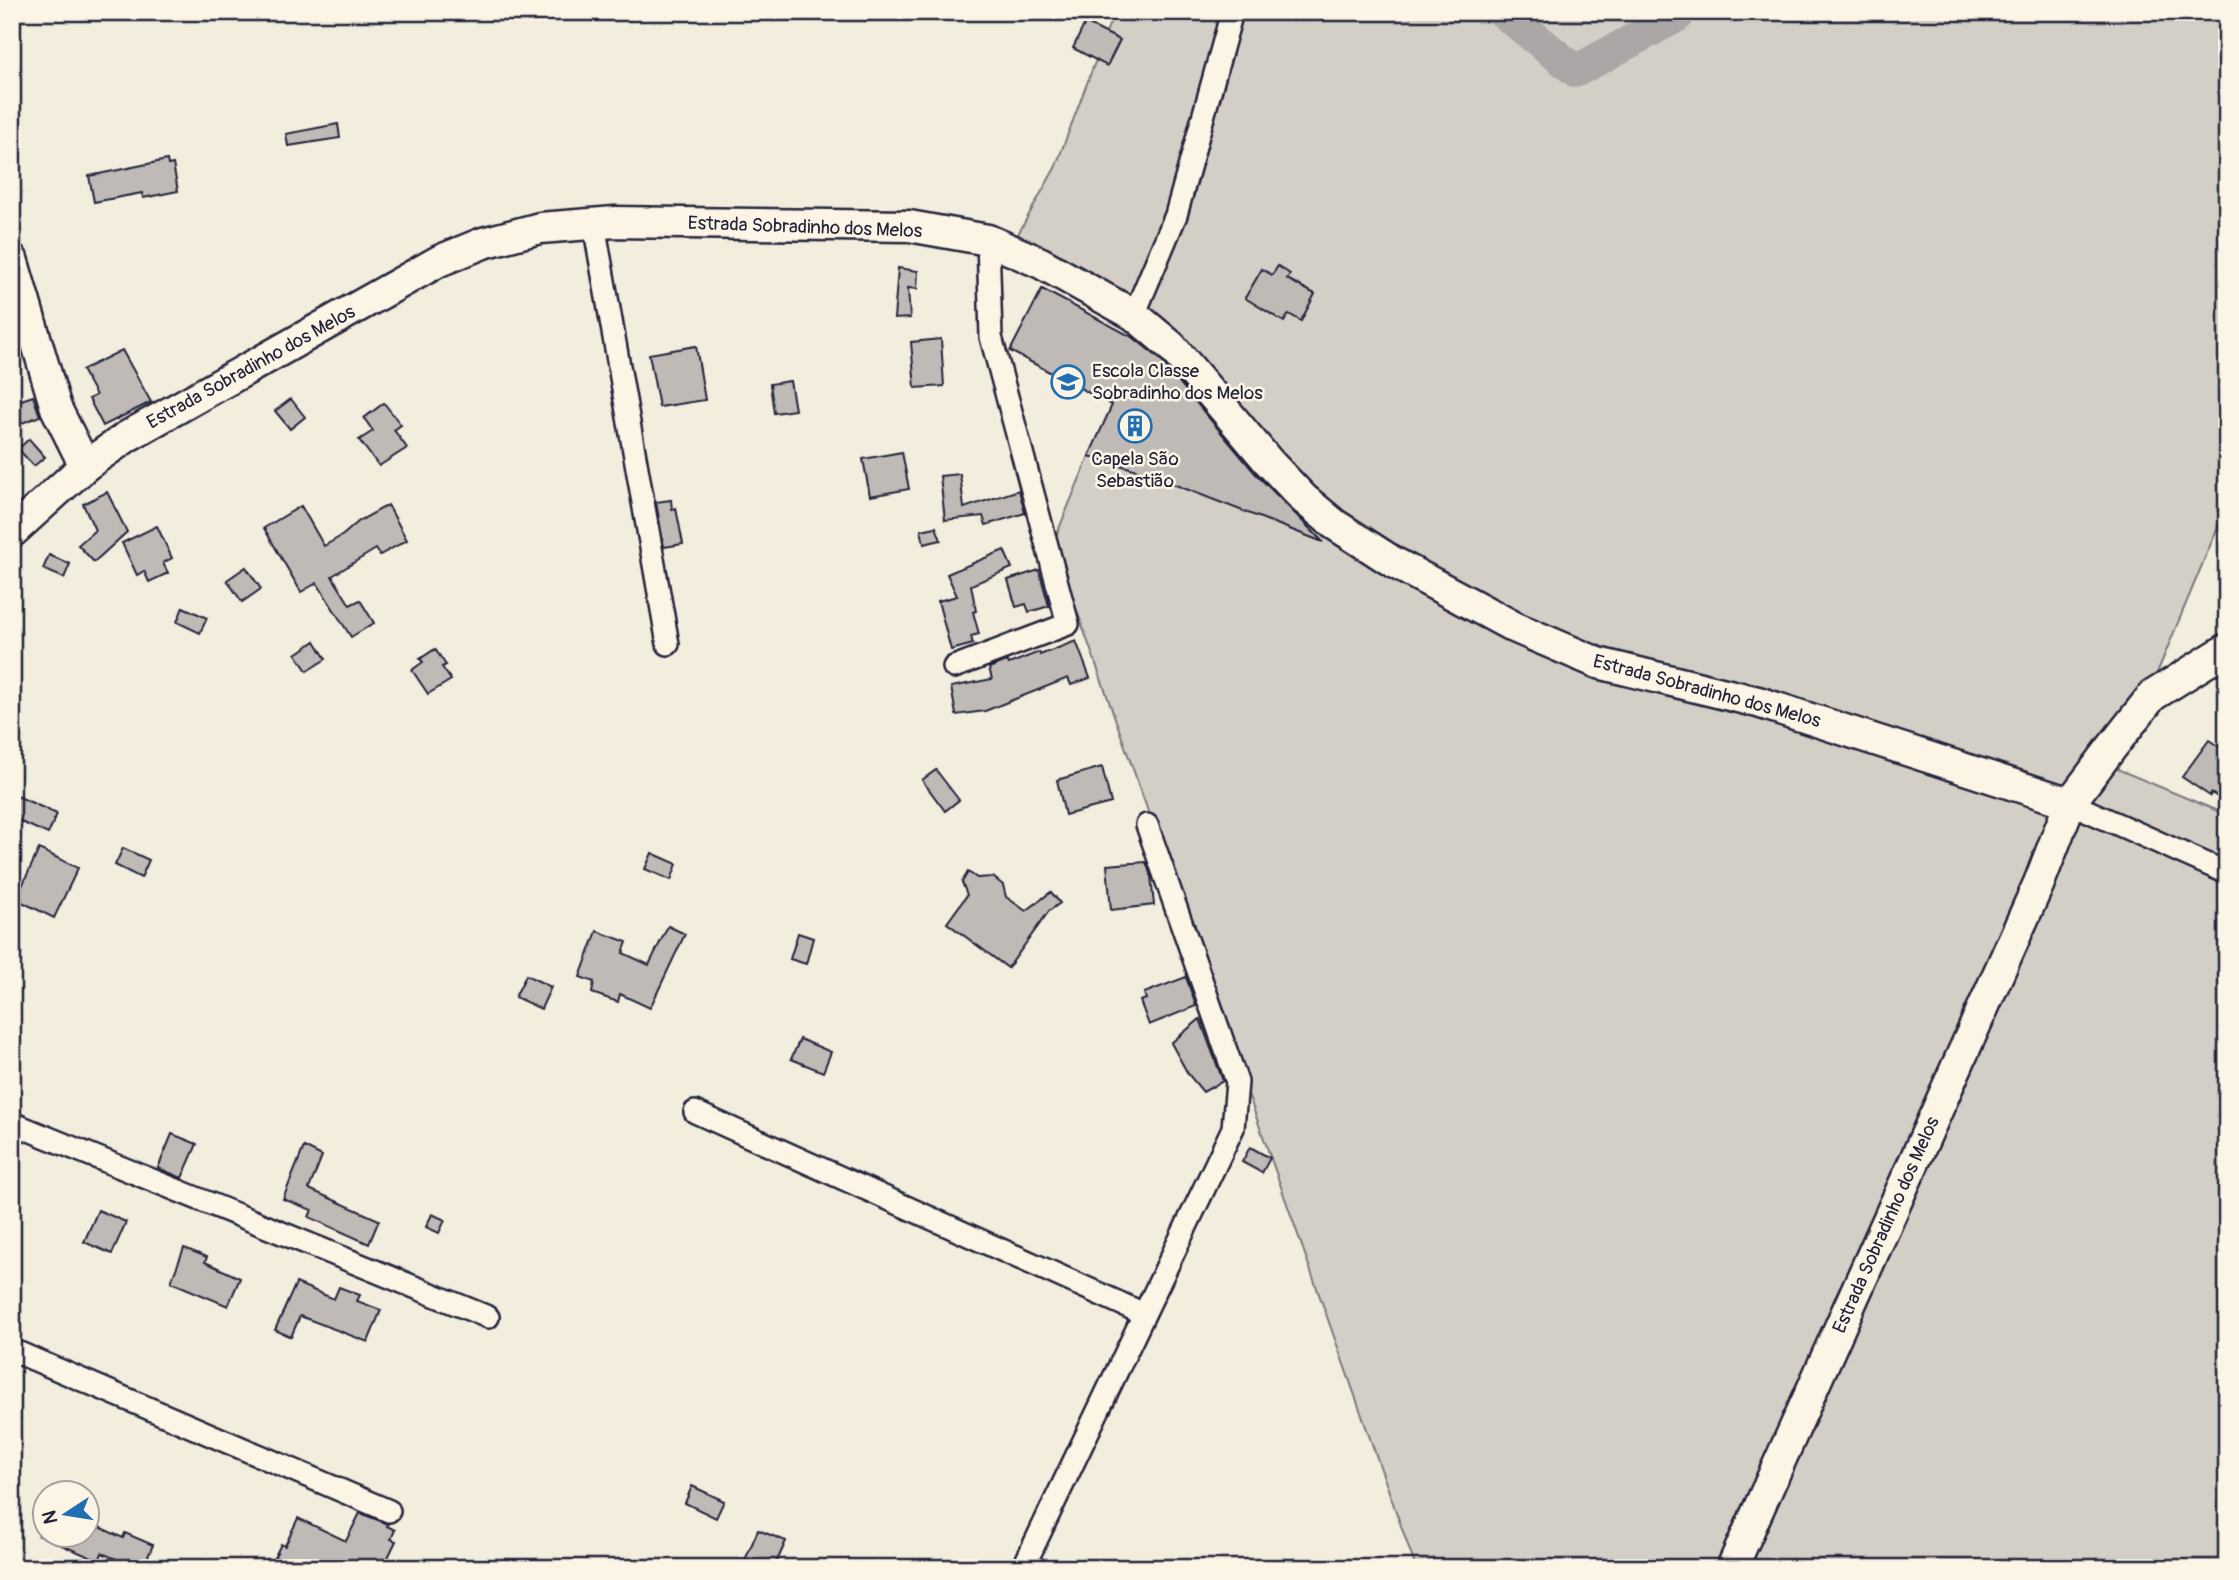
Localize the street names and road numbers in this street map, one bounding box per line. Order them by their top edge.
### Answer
street label: Estrada Sobradinho dos Melos [687,211,923,243]
street label: Estrada Sobradinho dos Melos [143,299,360,434]
street label: Estrada Sobradinho dos Melos [1591,649,1824,733]
street label: Estrada Sobradinho dos Melos [1827,1112,1945,1337]

